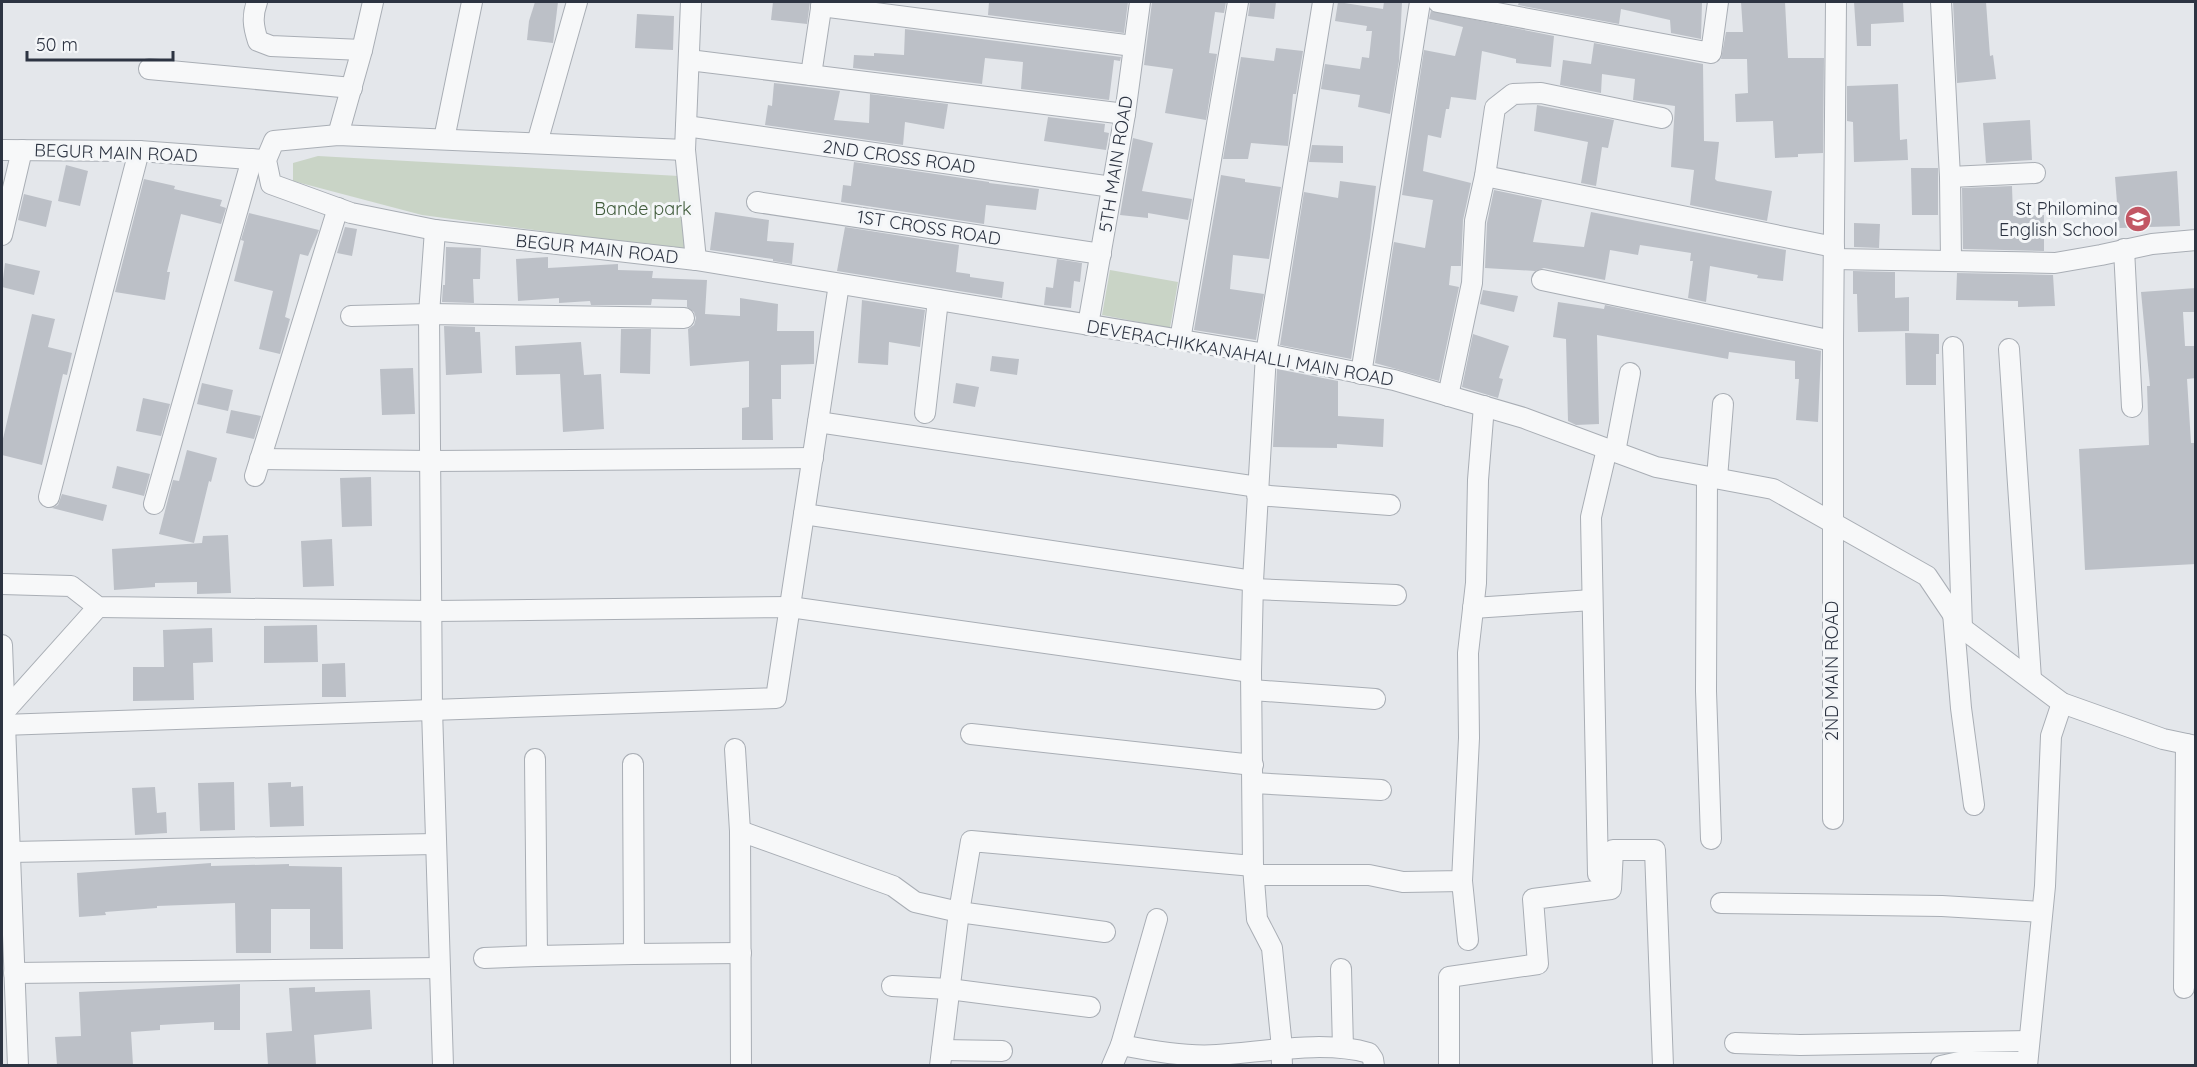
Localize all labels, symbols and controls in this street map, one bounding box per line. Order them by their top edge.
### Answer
scale bar [27,24,172,62]
text: 50 m [36,33,78,56]
street label: 5TH MAIN ROAD [1093,94,1138,234]
street label: 2ND CROSS ROAD [821,134,977,179]
street label: BEGUR MAIN ROAD [34,138,198,167]
park label: Bande park [594,197,692,220]
place label: St Philomina English School [1999,197,2118,241]
school or university icon: St Philomina English School [2123,204,2153,234]
street label: 1ST CROSS ROAD [856,205,1003,250]
street label: BEGUR MAIN ROAD [515,229,680,268]
street label: DEVERACHIKKANAHALLI MAIN ROAD [1085,314,1395,391]
street label: 2ND MAIN ROAD [1820,601,1843,741]

